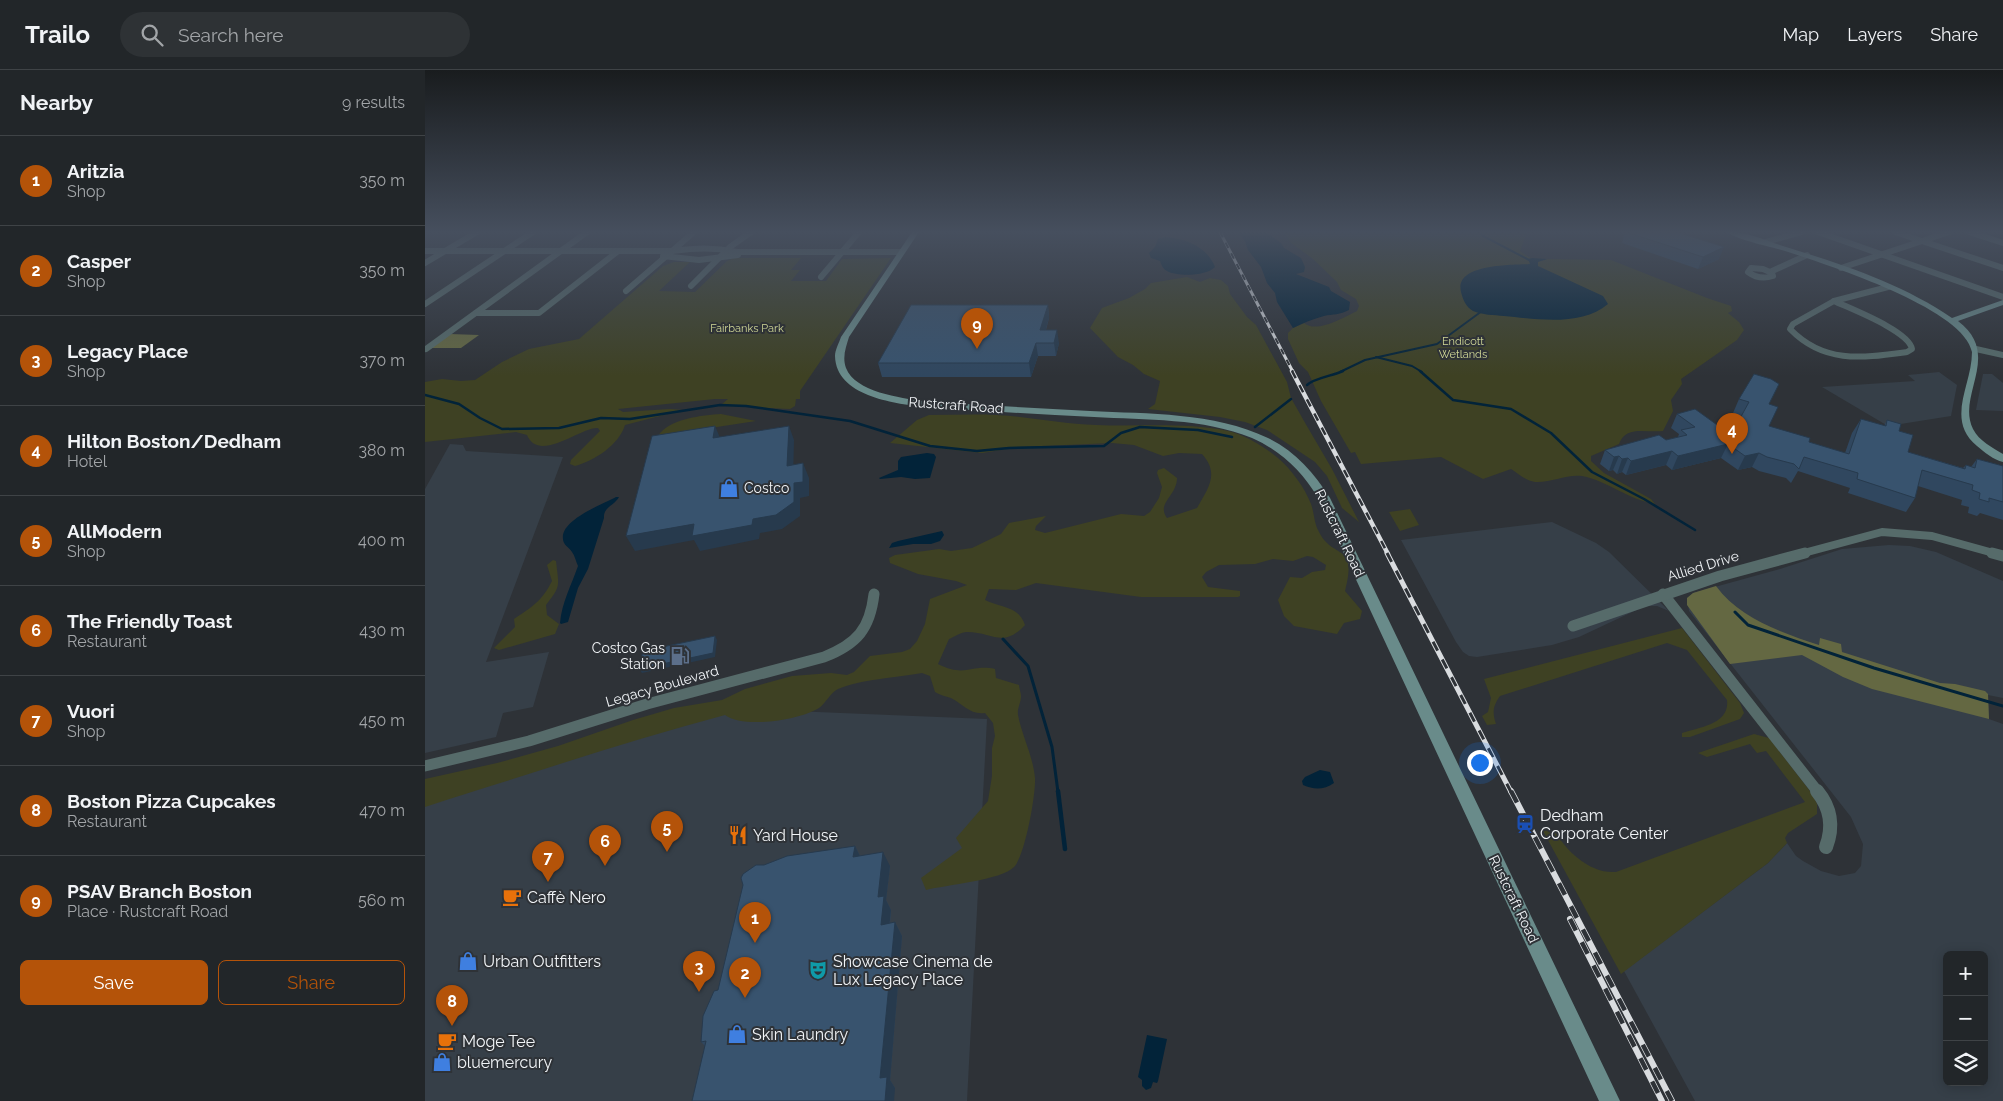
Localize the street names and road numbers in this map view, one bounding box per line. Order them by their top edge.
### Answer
street label: Rustcraft Road [908,394,1004,416]
street label: Rustcraft Road [1312,487,1368,579]
street label: Allied Drive [1665,548,1741,584]
street label: Legacy Boulevard [604,662,720,710]
street label: Rustcraft Road [1486,853,1542,945]

